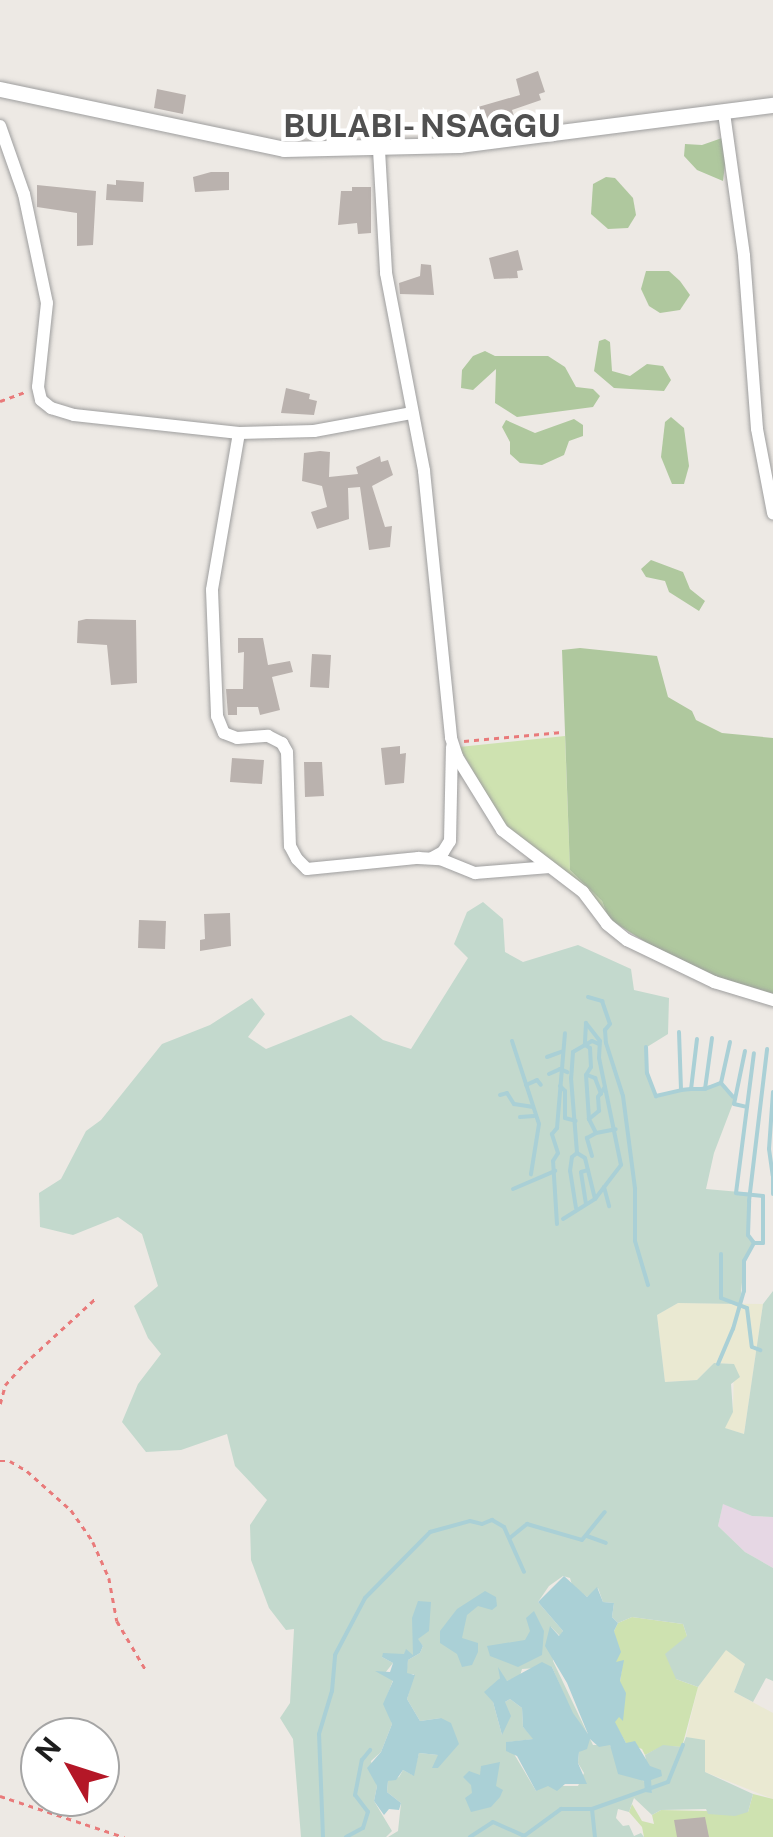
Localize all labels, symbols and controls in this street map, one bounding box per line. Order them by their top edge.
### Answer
district label: BULABI- NSAGGU [282,107,562,145]
north arrow [20,1717,120,1817]
text: N [28,1730,68,1768]

